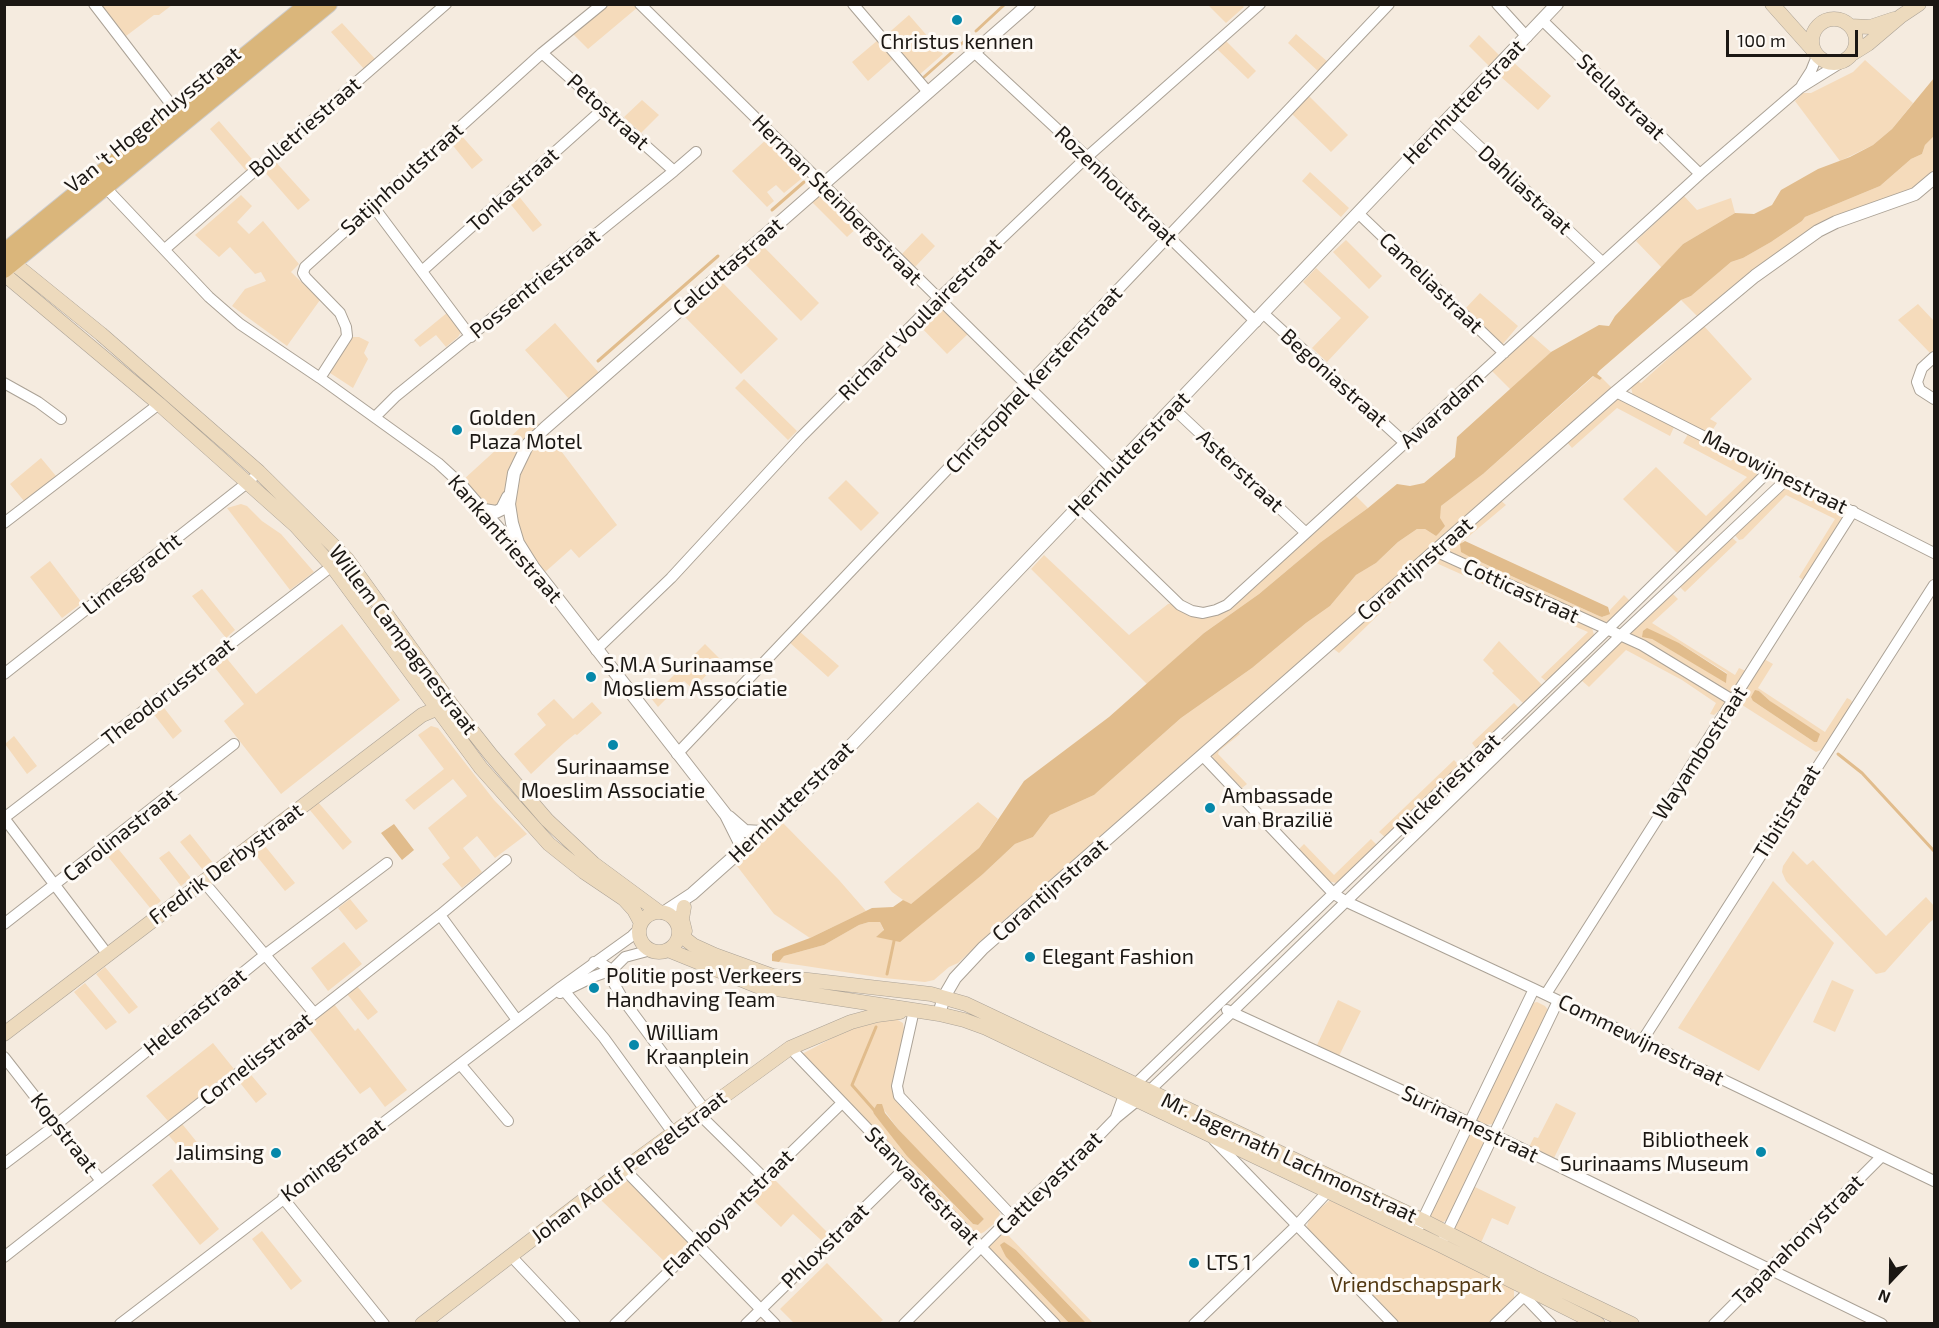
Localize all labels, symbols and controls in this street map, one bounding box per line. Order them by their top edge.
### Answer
marker: Christus kennen [950,13,964,27]
scale bar [1729,18,1861,56]
place label: Christus kennen [880,29,1034,55]
text: 100 m [1737,29,1786,51]
street label: Hernhutterstraat [1398,34,1530,170]
street label: Van 't Hogerhuysstraat [60,41,246,199]
street label: Stellastraat [1572,49,1670,145]
street label: Petostraat [562,69,654,155]
street label: Bolletriestraat [244,72,366,182]
street label: Herman Steinbergstraat [747,110,927,290]
street label: Satijnhoutstraat [336,117,468,241]
street label: Rozenhoutstraat [1049,121,1183,251]
street label: Dahliastraat [1473,140,1577,240]
street label: Tonkastraat [462,142,564,238]
street label: Calcuttastraat [668,212,788,322]
street label: Possentriestraat [465,224,605,344]
street label: Cameliastraat [1374,227,1488,339]
street label: Richard Voullairestraat [833,232,1007,406]
street label: Christophel Kerstenstraat [941,281,1127,479]
street label: Begoniastraat [1275,323,1393,433]
street label: Awaradam [1395,366,1489,454]
street label: Hernhutterstraat [1063,386,1195,522]
place label: Golden Plaza Motel [469,405,582,455]
marker: Golden Plaza Motel [450,423,464,437]
street label: Asterstraat [1191,424,1289,518]
street label: Marowijnestraat [1698,425,1852,519]
street label: Kankantriestraat [442,470,568,608]
street label: Corantijnstraat [1352,512,1478,626]
street label: Limesgracht [78,528,186,620]
street label: Willem Campagnestraat [323,540,483,740]
street label: Cotticastraat [1459,553,1583,629]
street label: Theodorusstraat [97,633,239,751]
place label: S.M.A Surinaamse Mosliem Associatie [603,652,788,702]
marker: S.M.A Surinaamse Mosliem Associatie [584,670,598,684]
street label: Wayambostraat [1647,681,1753,825]
street label: Nickeriestraat [1391,728,1505,840]
street label: Hernhutterstraat [723,736,859,868]
marker: Surinaamse Moeslim Associatie [606,738,620,752]
place label: Surinaamse Moeslim Associatie [521,754,705,804]
street label: Tibitistraat [1748,760,1826,864]
street label: Carolinastraat [58,783,182,887]
place label: Ambassade van Brazilië [1222,783,1333,833]
street label: Fredrik Derbystraat [144,798,308,930]
marker: Ambassade van Brazilië [1203,801,1217,815]
street label: Corantijnstraat [987,833,1113,947]
place label: Elegant Fashion [1042,944,1194,970]
marker: Elegant Fashion [1023,950,1037,964]
street label: Helenastraat [139,963,251,1061]
place label: Politie post Verkeers Handhaving Team [606,963,802,1013]
marker: Politie post Verkeers Handhaving Team [587,981,601,995]
street label: Commewijnestraat [1554,989,1728,1091]
street label: Cornelisstraat [195,1007,317,1111]
place label: William Kraanplein [646,1020,749,1070]
marker: William Kraanplein [627,1038,641,1052]
street label: Surinamestraat [1398,1080,1542,1168]
street label: Johan Adolf Pengelstraat [526,1085,732,1249]
street label: Kopstraat [25,1088,103,1178]
street label: Mr. Jagernath Lachmonstraat [1157,1088,1421,1228]
street label: Koningstraat [276,1113,390,1207]
street label: Stanvastestraat [859,1122,985,1250]
street label: Cattleyastraat [991,1126,1107,1240]
place label: Bibliotheek Surinaams Museum [1560,1127,1749,1177]
place label: Jalimsing [176,1140,264,1166]
street label: Flamboyantstraat [657,1144,799,1282]
marker: Bibliotheek Surinaams Museum [1754,1145,1768,1159]
marker: Jalimsing [269,1146,283,1160]
street label: Tapanahonystraat [1727,1169,1869,1311]
street label: Phloxstraat [776,1198,874,1294]
place label: LTS 1 [1206,1250,1252,1276]
north arrow [1861,1250,1921,1310]
marker: LTS 1 [1187,1256,1201,1270]
park label: Vriendschapspark [1330,1272,1502,1298]
text: N [1875,1286,1893,1308]

